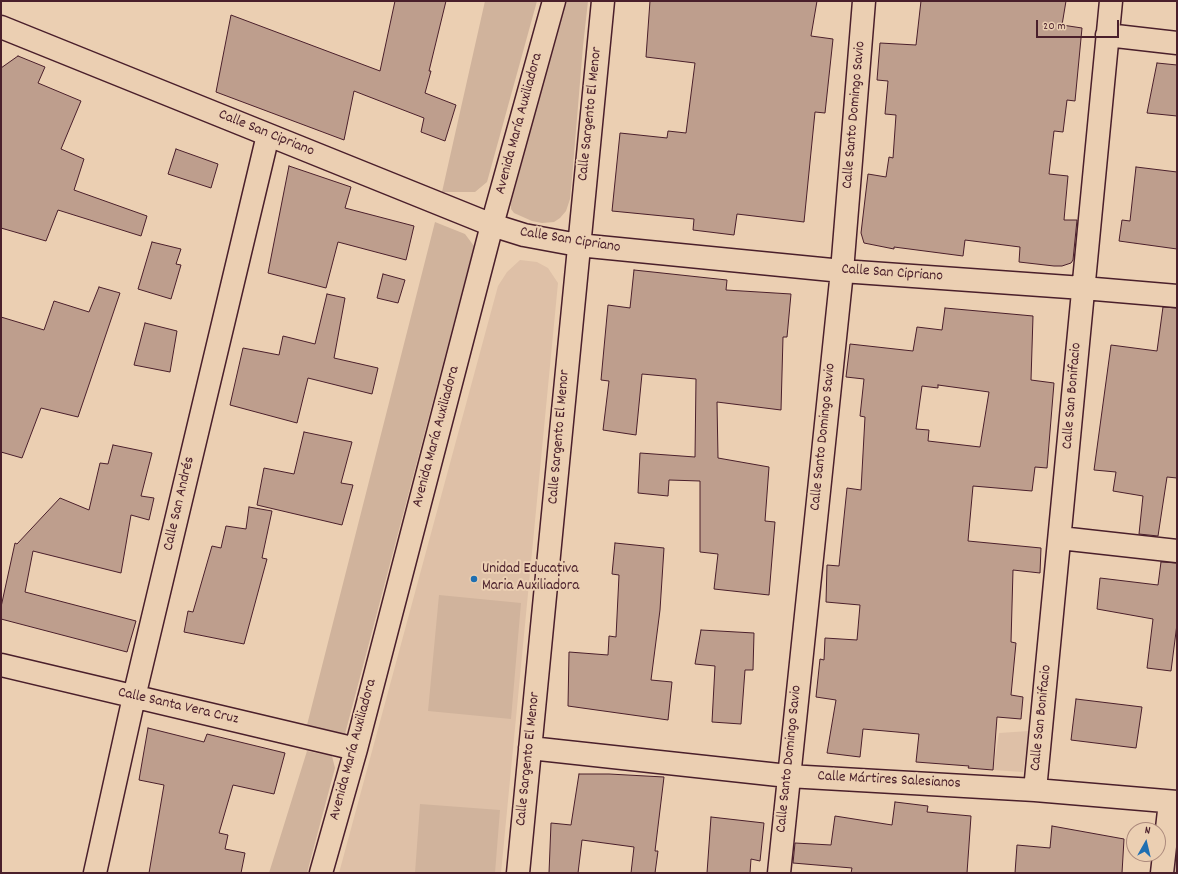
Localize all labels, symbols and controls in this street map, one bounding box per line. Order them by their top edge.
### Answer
scale bar [1038,12,1121,38]
text: 20 m [1043,18,1066,35]
street label: Calle Santo Domingo Savio [840,40,870,190]
street label: Calle Sargento El Menor [575,46,607,182]
street label: Avenida María Auxiliadora [492,51,548,197]
street label: Calle San Cipriano [216,107,316,161]
street label: Calle San Cipriano [518,224,622,258]
street label: Calle San Cipriano [841,261,943,287]
street label: Calle San Bonifacio [1059,342,1087,450]
street label: Calle Santo Domingo Savio [807,362,841,512]
street label: Avenida María Auxiliadora [409,364,465,510]
street label: Calle Sargento El Menor [545,369,575,505]
street label: Calle San Andrés [160,455,200,553]
place label: Unidad Educativa Maria Auxiliadora [482,561,579,596]
marker: Unidad Educativa Maria Auxiliadora [469,574,479,584]
street label: Calle San Bonifacio [1027,664,1057,772]
street label: Avenida María Auxiliadora [326,677,382,823]
street label: Calle Santa Vera Cruz [116,684,240,730]
street label: Calle Santo Domingo Savio [773,684,807,834]
street label: Calle Sargento El Menor [513,691,545,827]
street label: Calle Mártires Salesianos [817,768,961,794]
north arrow [1126,822,1166,862]
text: N [1144,823,1151,839]

